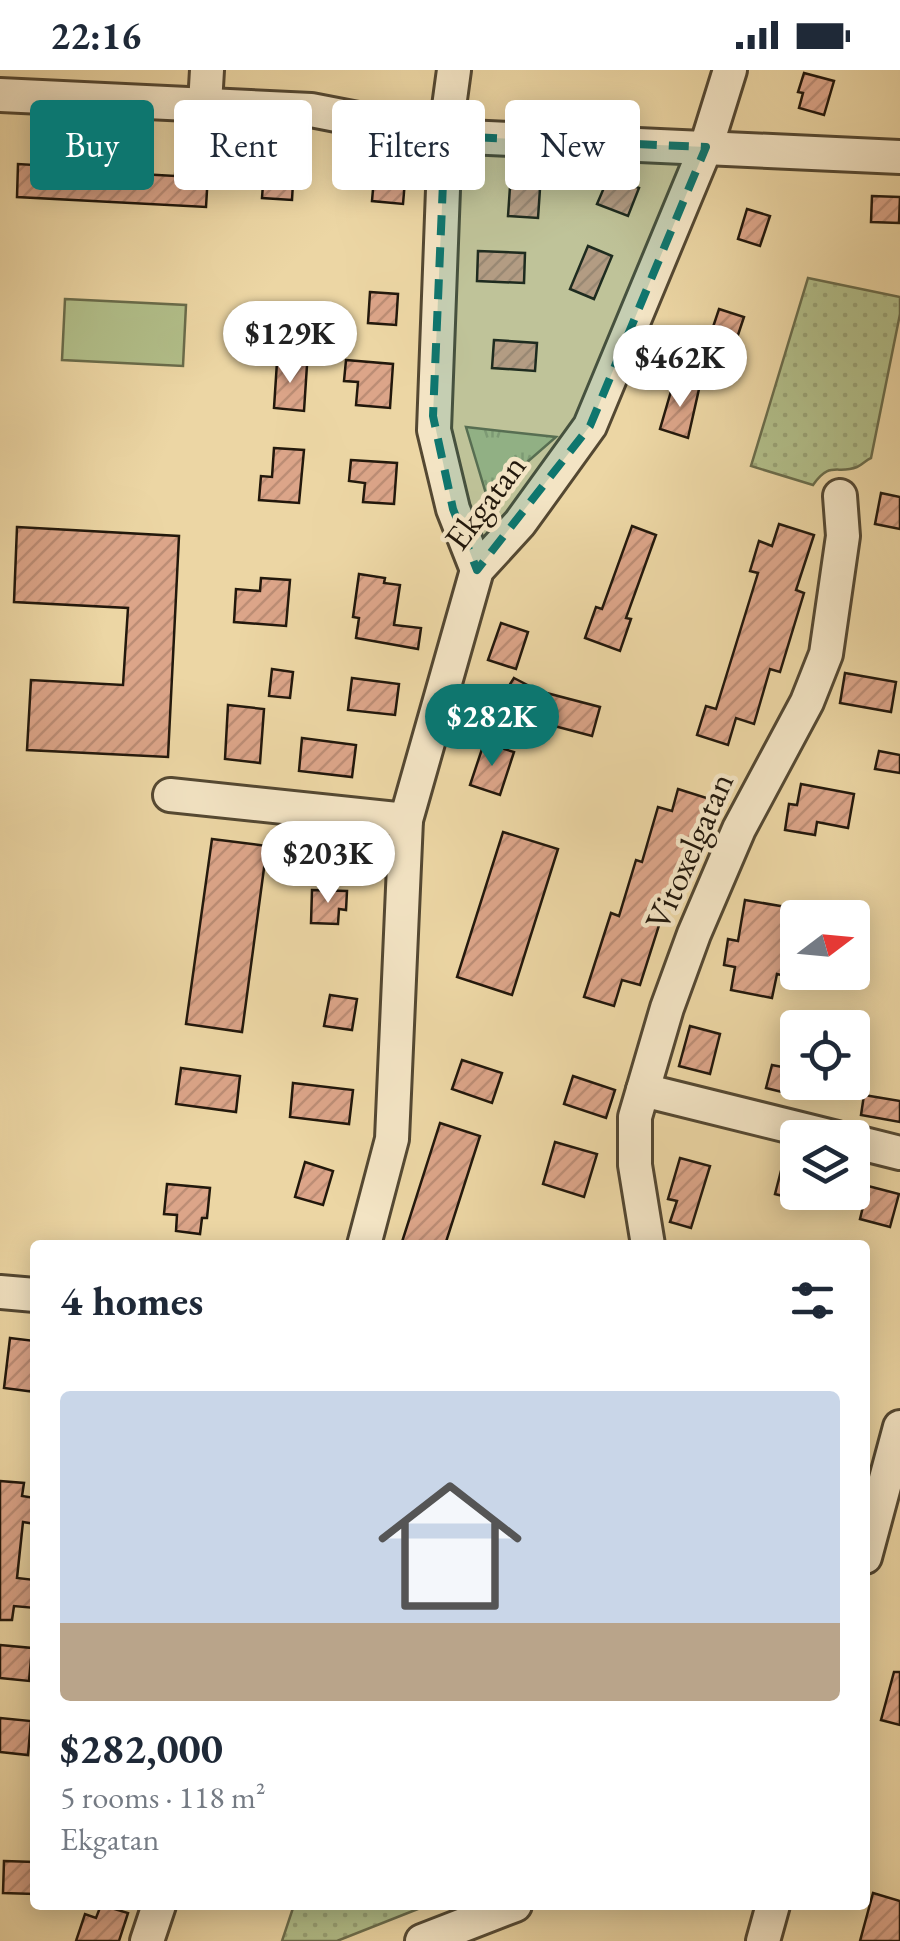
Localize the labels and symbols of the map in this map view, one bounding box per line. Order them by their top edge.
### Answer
pin: $129K [220,301,360,386]
pin: $462K [610,325,750,410]
street label: Ekgatan [434,445,535,559]
pin: $282K [422,684,562,769]
street label: Vitoxelgatan [634,765,743,936]
pin: $203K [258,821,398,906]
north arrow [780,900,870,990]

